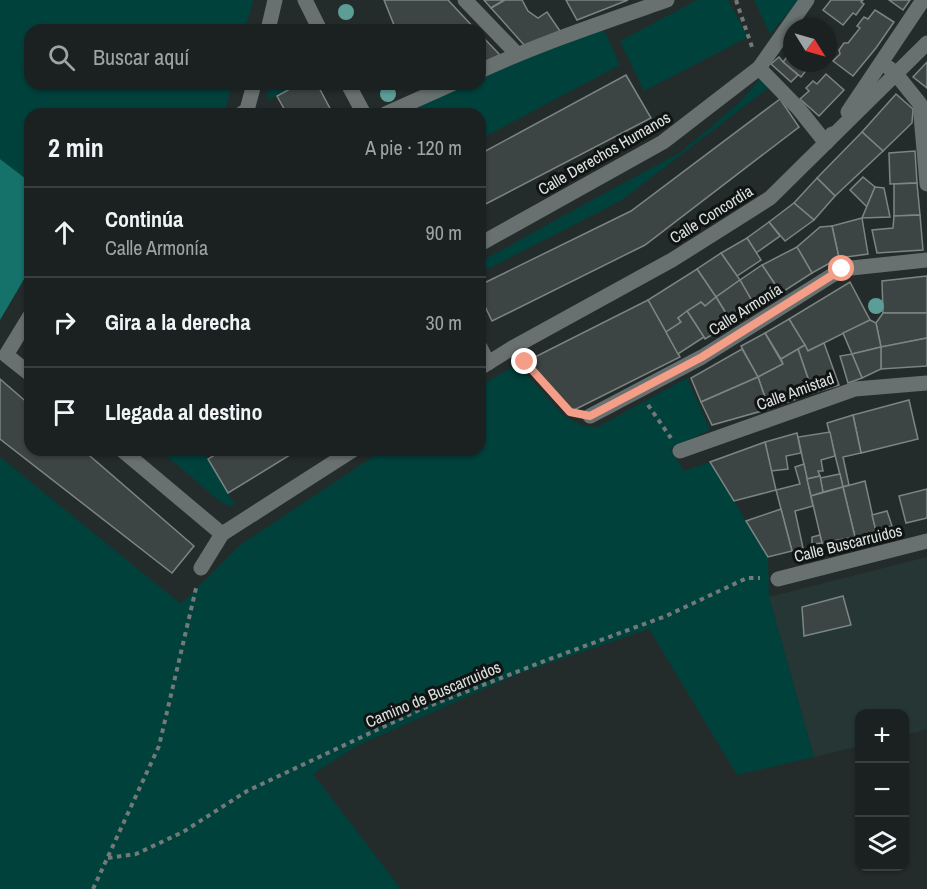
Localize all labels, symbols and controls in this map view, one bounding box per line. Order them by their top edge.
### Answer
north arrow [783,18,837,72]
search box [24,24,486,90]
icon: search [45,41,78,74]
text: Buscar aquí [93,42,189,72]
street label: Calle Derechos Humanos [534,106,674,200]
text: 2 min [48,130,104,165]
text: A pie · 120 m [365,134,462,161]
street label: Calle Concordia [665,179,757,248]
text: Continúa [105,204,183,234]
icon: ahead [48,216,81,249]
text: 90 m [426,219,462,246]
text: Calle Armonía [105,234,208,261]
route start [828,255,854,281]
street label: Calle Armonía [704,277,786,340]
icon: right [48,306,81,339]
text: Gira a la derecha [105,307,250,337]
text: 30 m [426,309,462,336]
route end [511,348,537,374]
street label: Calle Amistad [753,367,837,415]
icon: arrive [48,396,81,429]
text: Llegada al destino [105,397,262,427]
street label: Calle Buscarruidos [792,519,904,567]
street label: Camino de Buscarruidos [362,656,504,732]
map controls [855,709,909,871]
button: + [855,709,909,763]
button: − [855,763,909,817]
button: layers [855,817,909,871]

